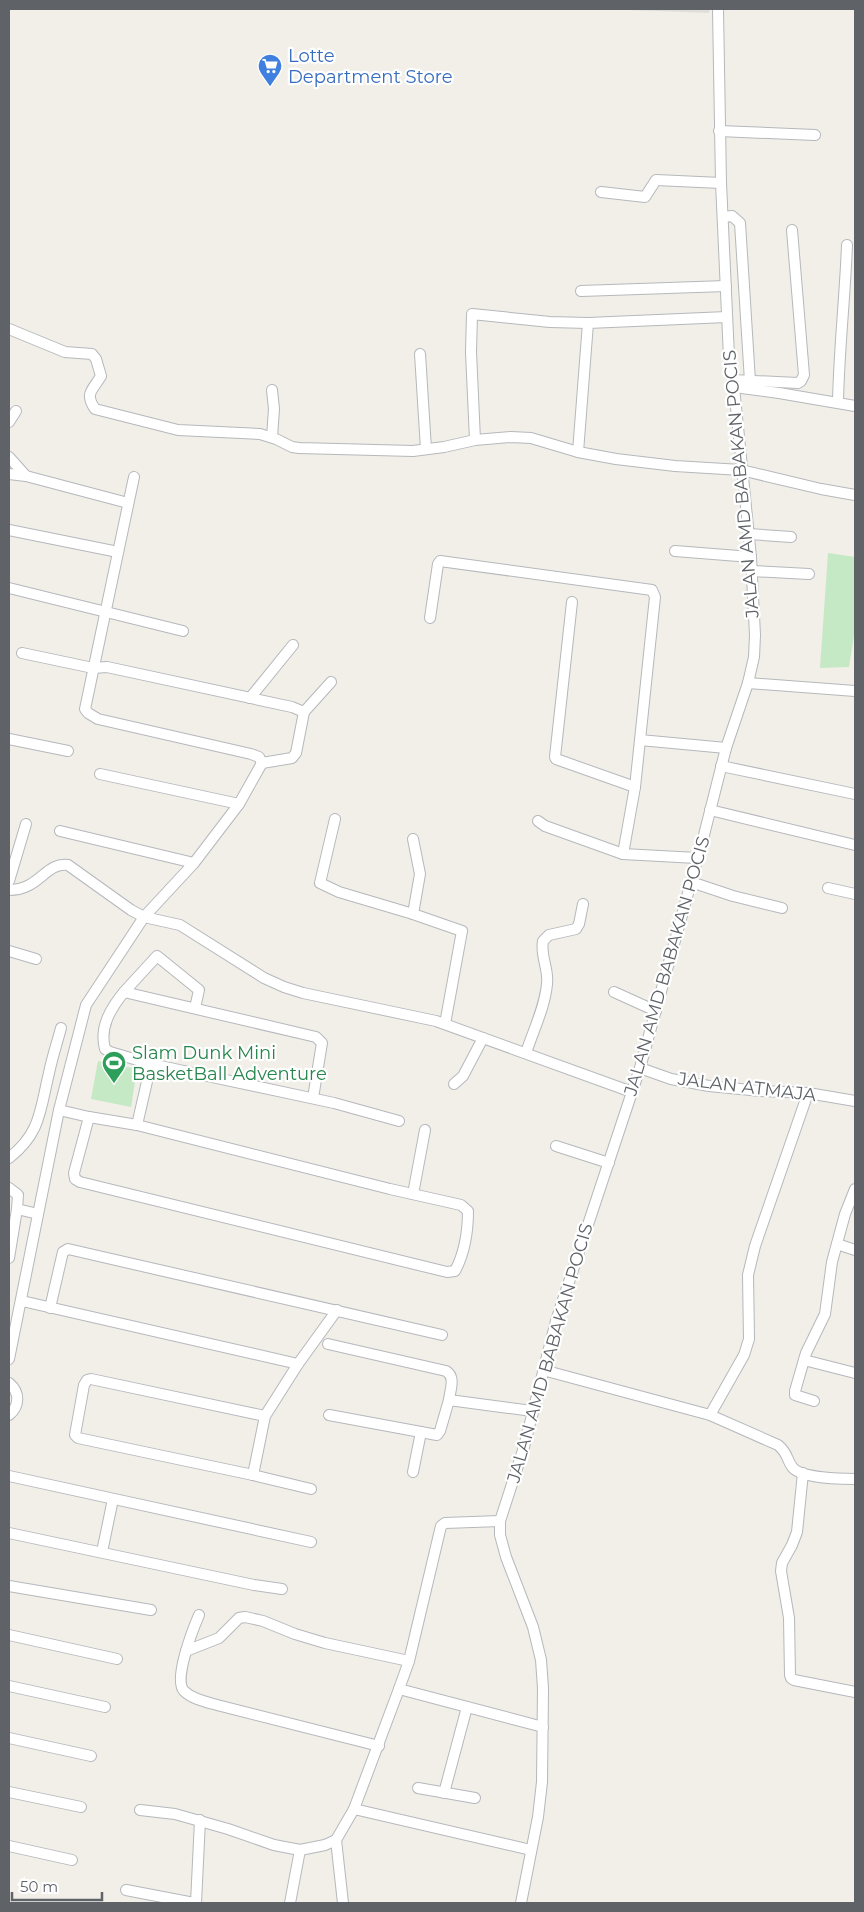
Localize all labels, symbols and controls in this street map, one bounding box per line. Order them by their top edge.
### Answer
place label: Lotte Department Store [288,45,453,88]
supermarket icon: Lotte Department Store [257,53,283,87]
street label: JALAN AMD BABAKAN POCIS [718,349,764,620]
street label: JALAN AMD BABAKAN POCIS [619,834,715,1099]
place label: Slam Dunk Mini BasketBall Adventure [132,1042,327,1085]
sports icon: Slam Dunk Mini BasketBall Adventure [101,1050,127,1084]
street label: JALAN ATMAJA [676,1067,817,1106]
street label: JALAN AMD BABAKAN POCIS [502,1221,598,1486]
scale bar [12,1870,102,1902]
text: 50 m [20,1877,58,1896]

